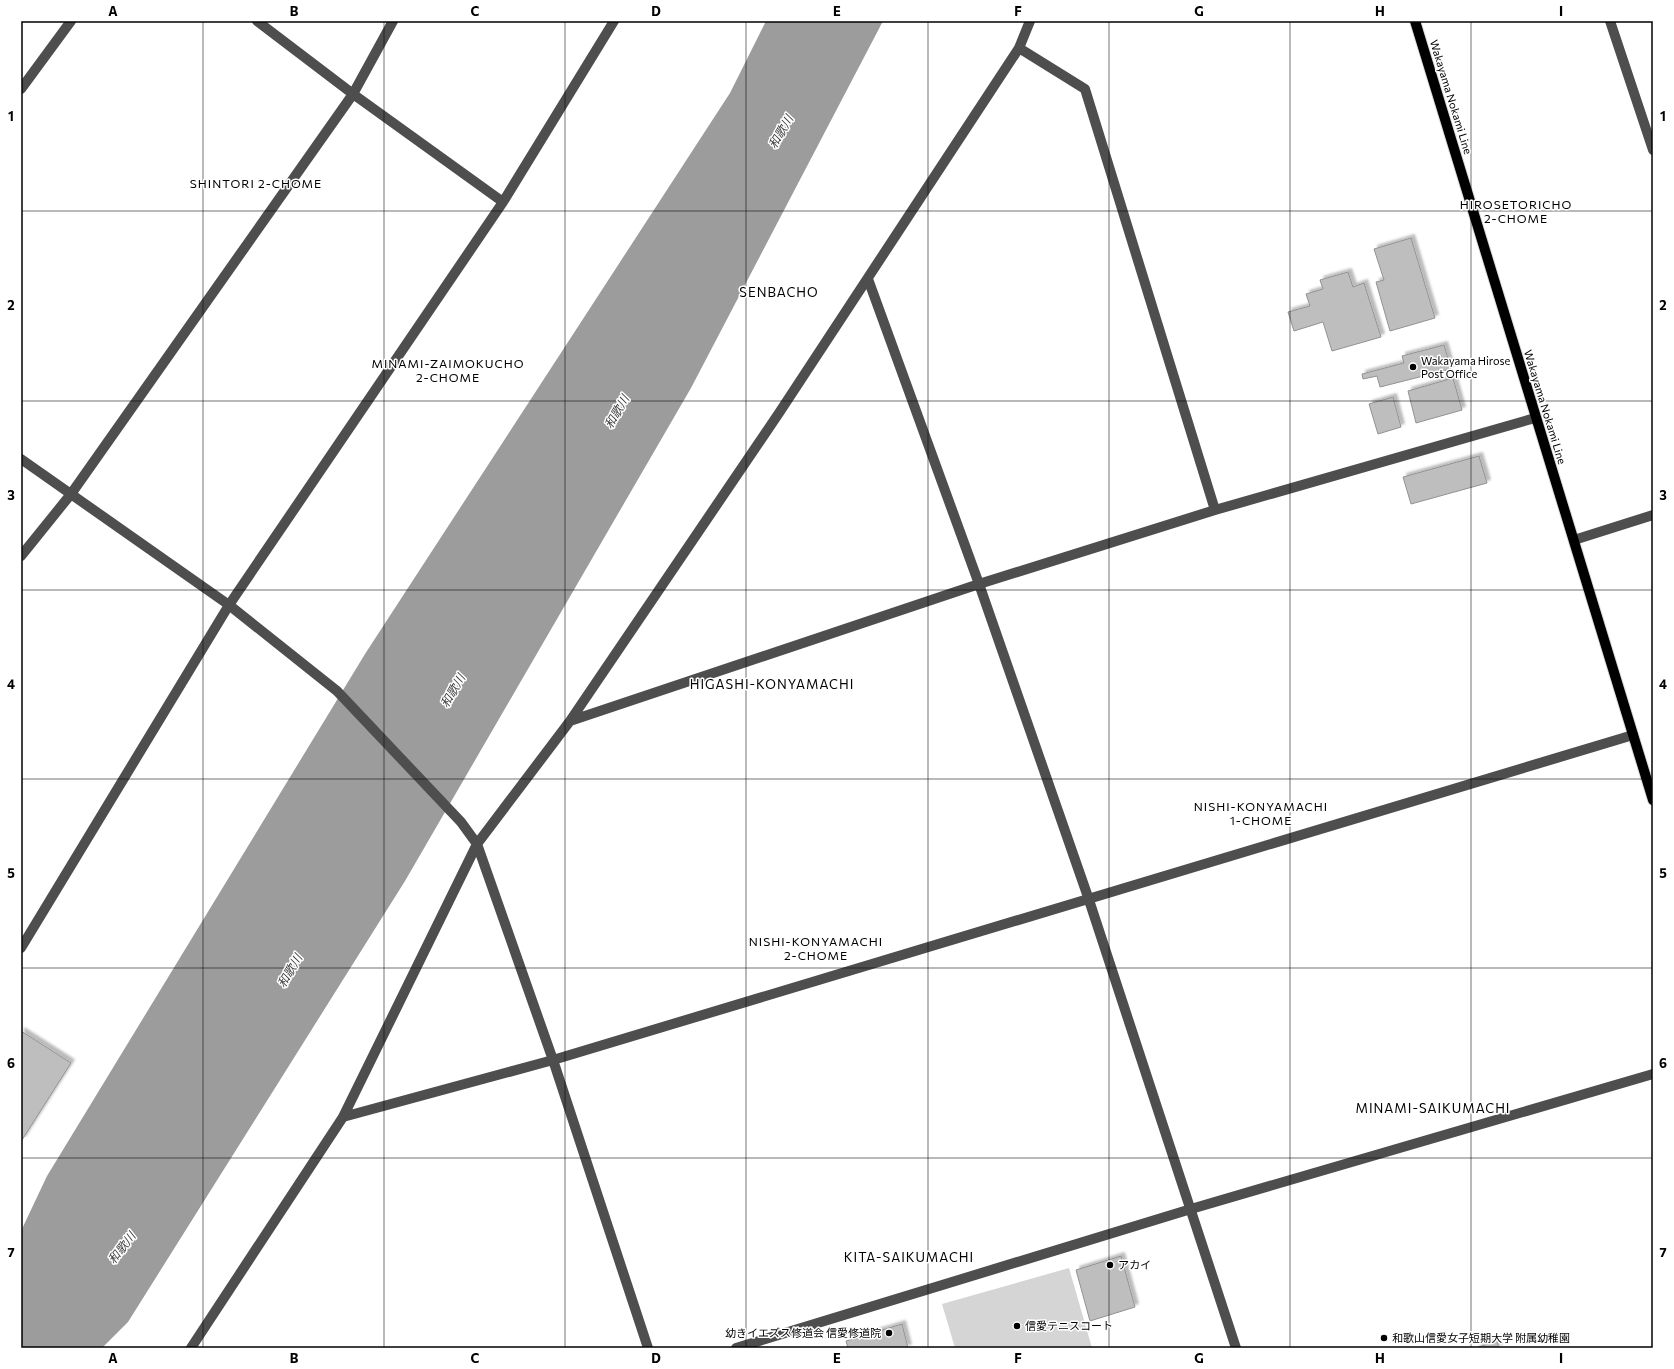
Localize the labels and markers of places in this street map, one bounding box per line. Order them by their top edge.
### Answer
place label: Wakayama Hirose Post Office [1421,354,1511,380]
marker: Wakayama Hirose Post Office [1408,362,1418,372]
place label: アカイ [1118,1258,1151,1271]
marker: アカイ [1105,1260,1115,1270]
place label: 信愛テニスコート [1025,1319,1113,1332]
marker: 信愛テニスコート [1012,1321,1022,1331]
place label: 幼きイエズス修道会 信愛修道院 [725,1326,881,1339]
marker: 幼きイエズス修道会 信愛修道院 [884,1328,894,1338]
place label: 和歌山信愛女子短期大学 附属幼稚園 [1392,1331,1570,1344]
marker: 和歌山信愛女子短期大学 附属幼稚園 [1379,1333,1389,1343]

